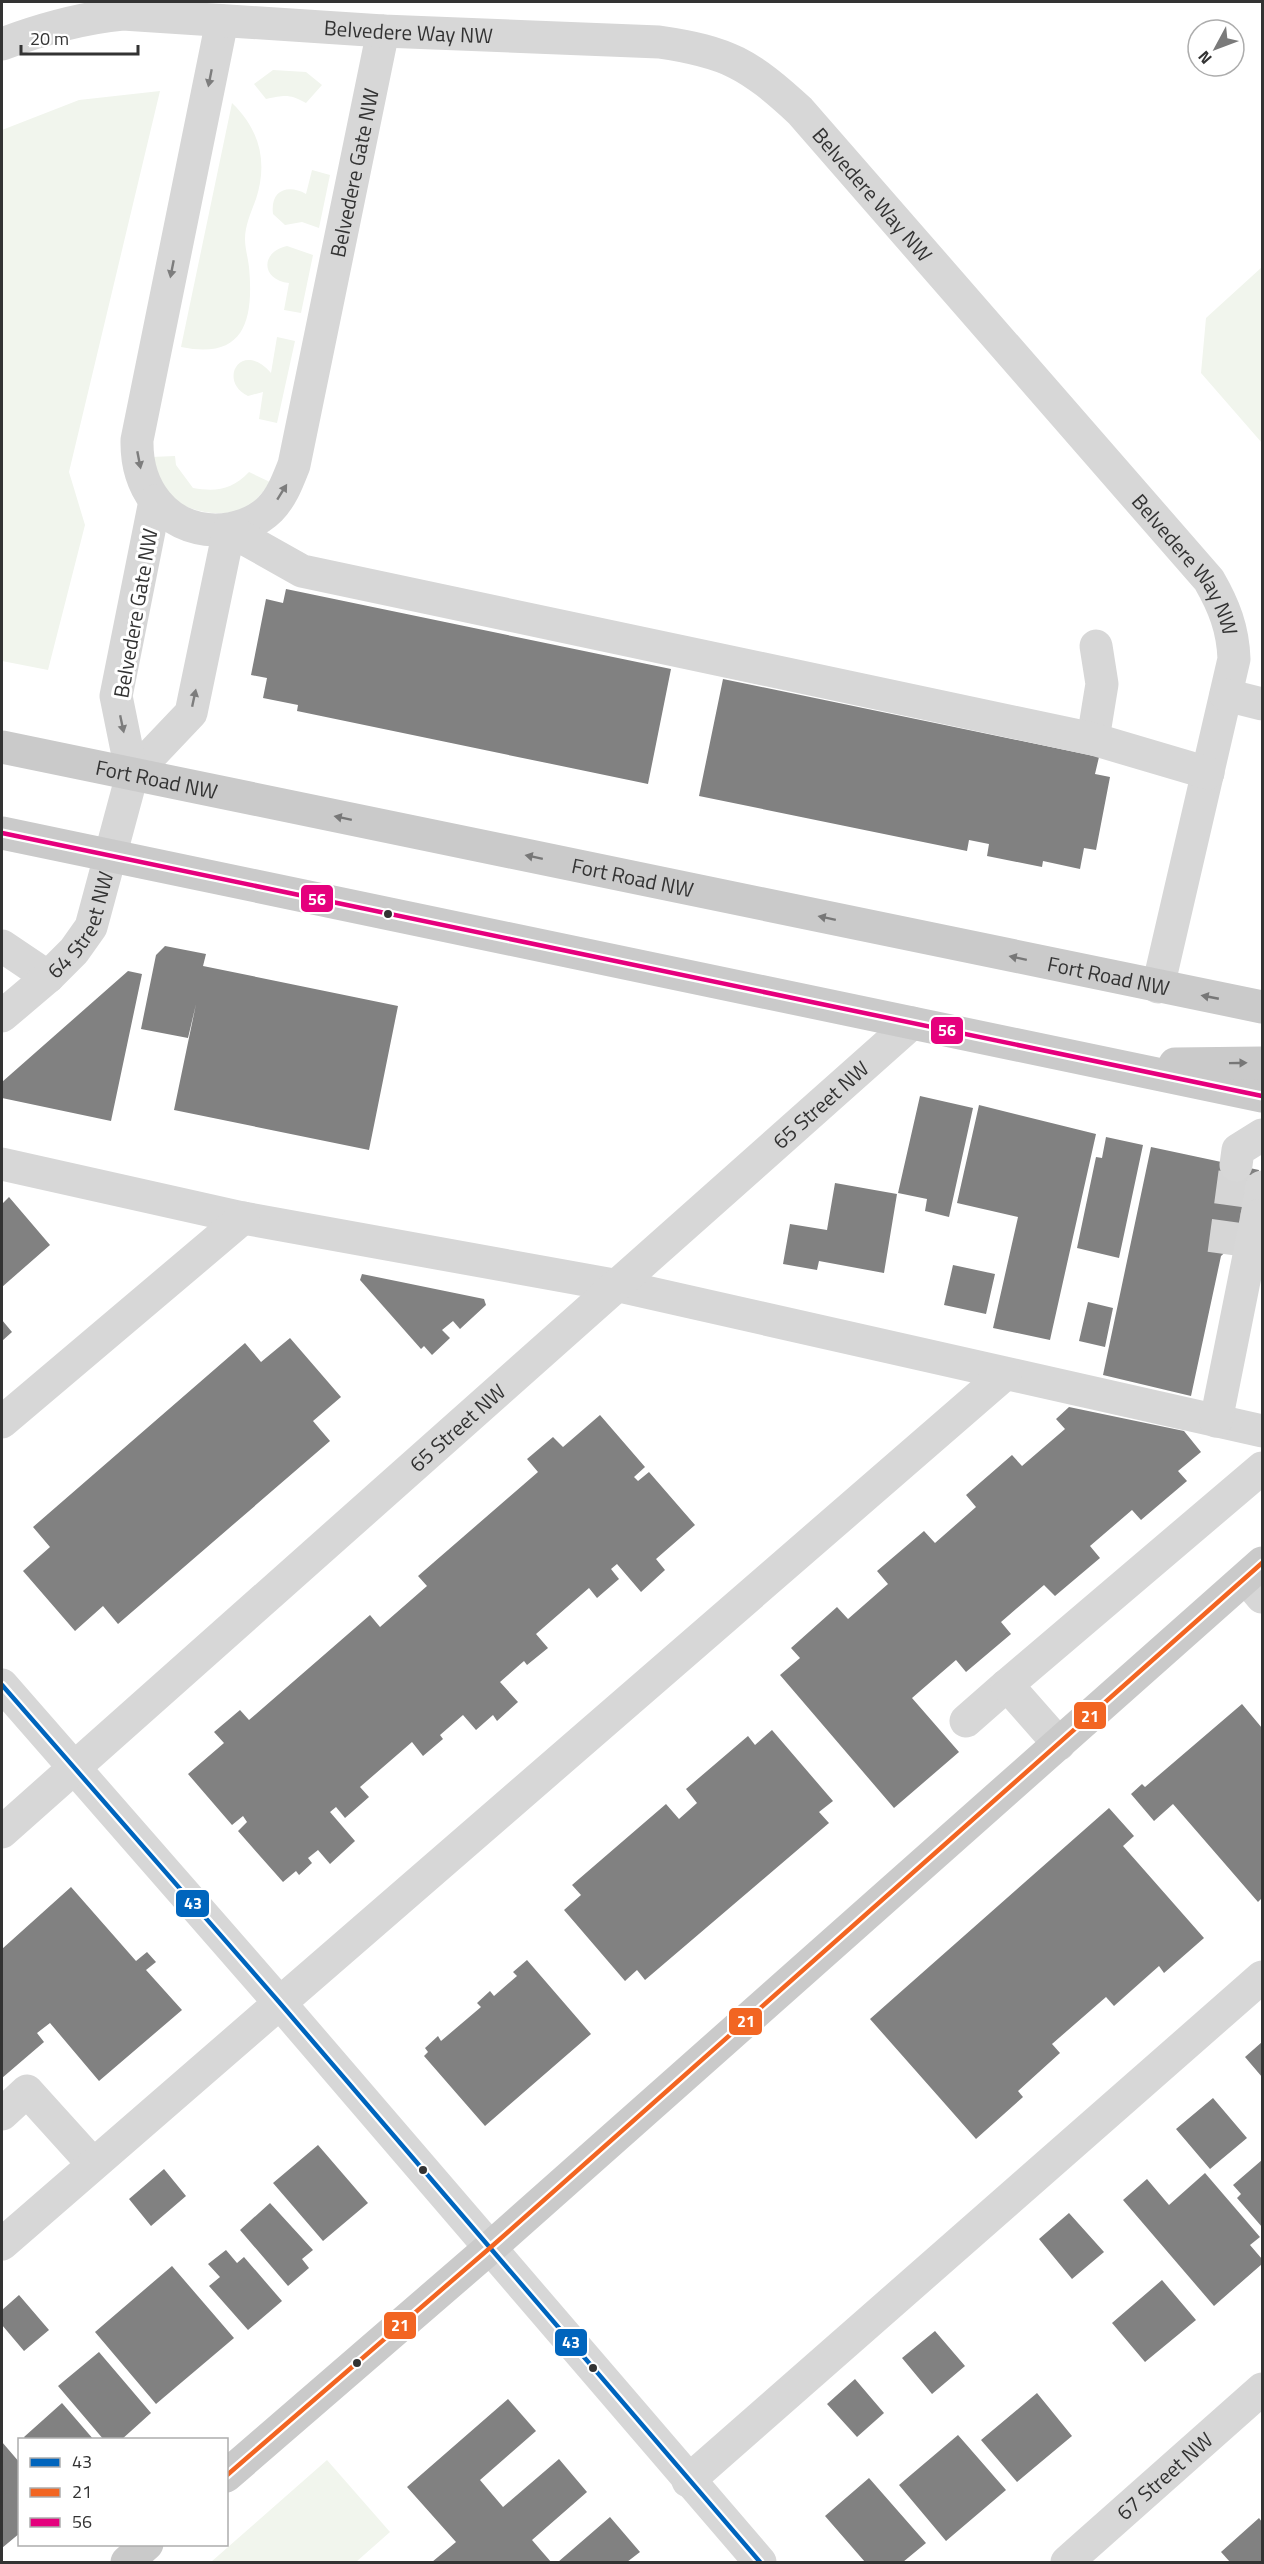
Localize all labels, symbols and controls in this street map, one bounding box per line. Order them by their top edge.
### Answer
street label: Belvedere Way NW [323,11,494,51]
scale bar [21,18,138,56]
north arrow [1186,18,1246,78]
text: 20 m [30,25,69,52]
text: N [1192,46,1217,70]
one-way arrow [205,69,215,87]
street label: Belvedere Gate NW [321,85,387,260]
street label: Belvedere Way NW [805,120,940,269]
one-way arrow [167,260,176,279]
one-way arrow [135,451,144,470]
one-way arrow [276,484,287,500]
street label: Belvedere Way NW [1124,486,1247,639]
street label: Belvedere Gate NW [104,526,166,700]
one-way arrow [190,689,200,707]
one-way arrow [118,714,127,733]
street label: Fort Road NW [93,751,221,807]
one-way arrow [333,813,352,822]
street label: Fort Road NW [569,849,697,905]
one-way arrow [524,852,543,862]
street label: 64 Street NW [39,867,121,986]
line badge: 56 [300,884,334,913]
text: 56 [308,887,326,911]
unlabelled marker [382,908,394,920]
one-way arrow [818,913,837,923]
street label: Fort Road NW [1045,947,1173,1004]
one-way arrow [1009,953,1028,962]
one-way arrow [1201,992,1220,1001]
line badge: 56 [930,1016,964,1045]
text: 56 [938,1018,956,1042]
street label: 65 Street NW [765,1053,876,1156]
one-way arrow [1228,1058,1247,1068]
street label: 65 Street NW [402,1376,513,1479]
line badge: 21 [1073,1701,1107,1730]
text: 21 [1081,1704,1099,1728]
line badge: 43 [175,1889,210,1918]
text: 43 [184,1891,202,1915]
line badge: 21 [728,2007,763,2036]
text: 21 [737,2009,755,2033]
unlabelled marker [417,2164,429,2176]
line badge: 21 [383,2311,417,2340]
text: 21 [391,2313,409,2337]
line badge: 43 [554,2328,588,2357]
text: 43 [562,2330,580,2354]
unlabelled marker [351,2357,363,2369]
unlabelled marker [587,2362,599,2374]
street label: 67 Street NW [1109,2424,1220,2527]
legend [18,2438,228,2546]
text: 43 [72,2448,92,2475]
text: 21 [72,2478,92,2505]
text: 56 [72,2508,92,2535]

